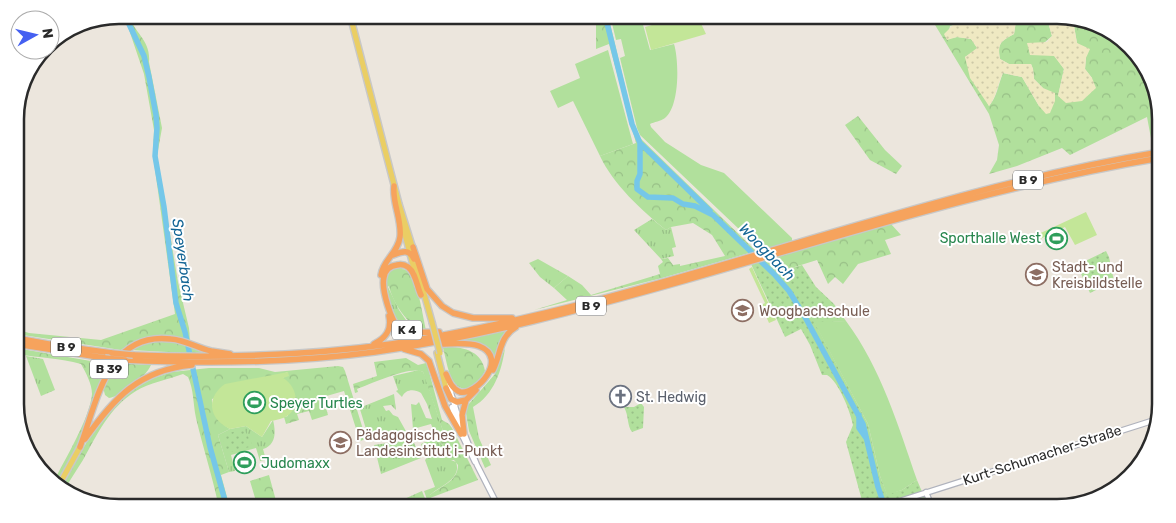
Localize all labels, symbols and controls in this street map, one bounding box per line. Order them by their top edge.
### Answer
north arrow [10,10,60,60]
text: N [38,27,56,39]
road number: B 9 [1013,170,1043,190]
water label: Speyerbach [168,217,198,303]
water label: Woogbach [735,220,799,284]
sports icon: Sporthalle West [1045,226,1069,250]
place label: Sporthalle West [940,230,1042,247]
place label: Stadt- und Kreisbildstelle [1052,259,1143,292]
school or university icon: Stadt- und Kreisbildstelle [1024,263,1048,287]
road number: B 9 [576,296,606,316]
school or university icon: Woogbachschule [731,299,755,323]
place label: Woogbachschule [759,303,870,320]
road number: K 4 [392,320,422,340]
road number: B 9 [51,338,81,357]
road number: B 39 [90,359,128,378]
church icon: St. Hedwig [608,385,632,409]
place label: St. Hedwig [636,389,706,406]
sports icon: Speyer Turtles [242,391,266,415]
place label: Speyer Turtles [270,395,363,412]
street label: Kurt-Schumacher-Straße [961,422,1124,489]
place label: Pädagogisches Landesinstitut i-Punkt [356,427,503,460]
school or university icon: Pädagogisches Landesinstitut i-Punkt [328,431,352,455]
sports icon: Judomaxx [233,451,257,475]
place label: Judomaxx [261,455,330,472]

